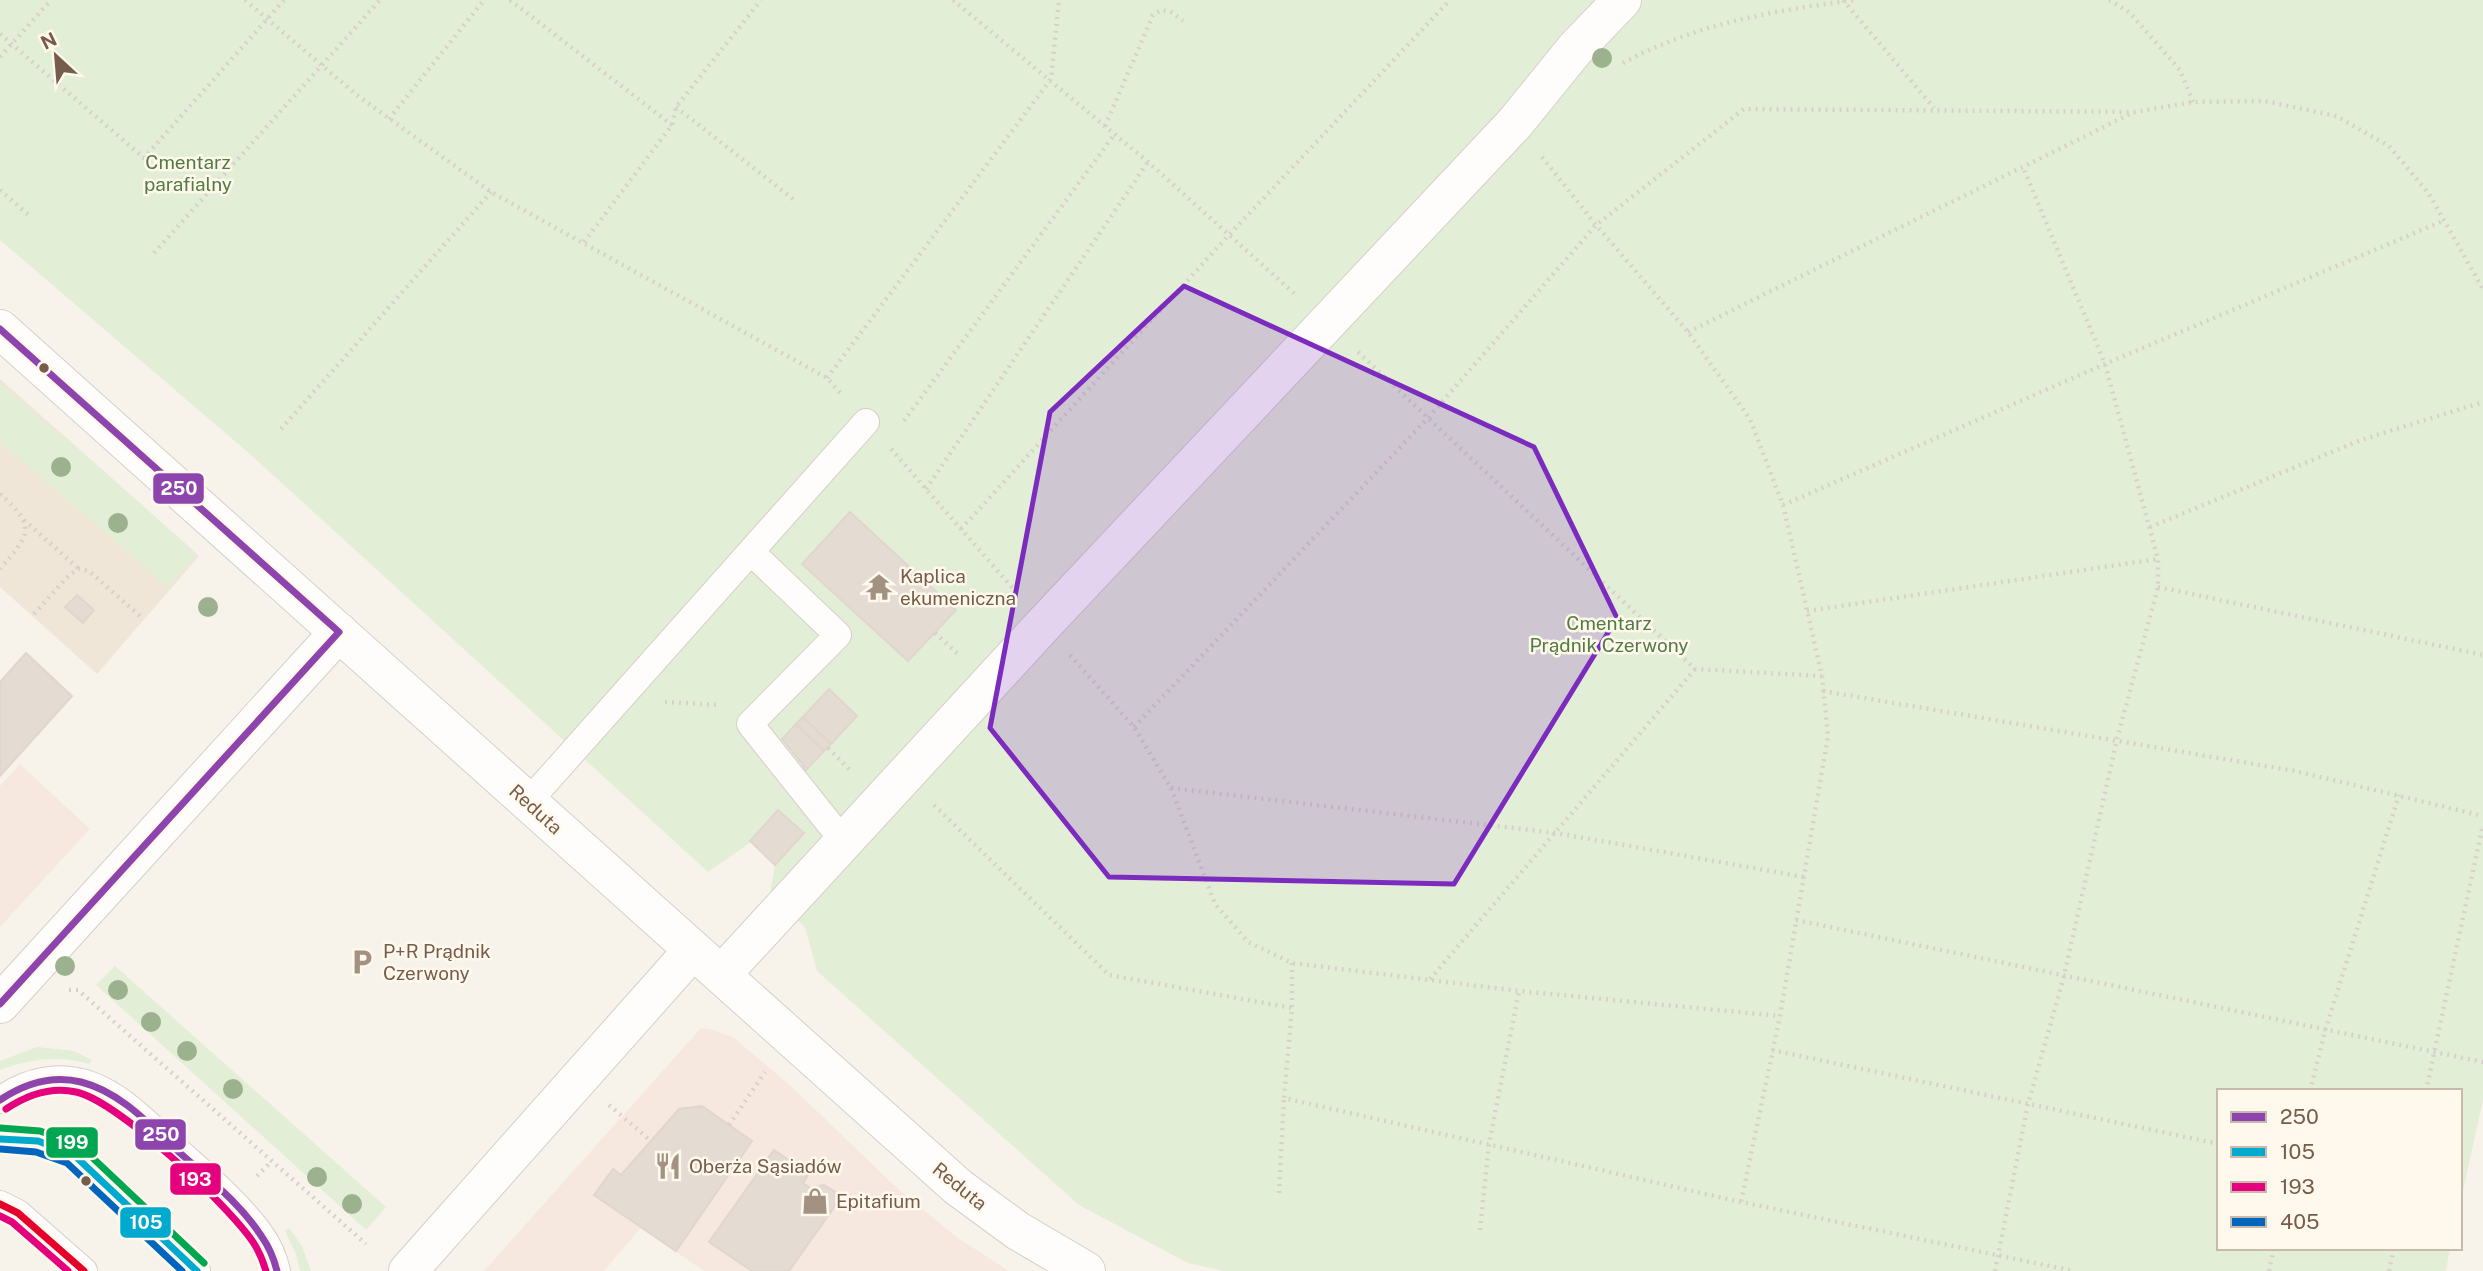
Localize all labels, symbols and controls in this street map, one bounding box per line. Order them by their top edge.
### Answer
north arrow [21,21,91,91]
text: N [37,28,60,54]
park label: Cmentarz parafialny [144,151,232,195]
unlabelled marker [37,361,51,375]
line badge: 250 [152,472,205,505]
text: 250 [160,477,198,499]
place label: Kaplica ekumeniczna [900,565,1016,609]
temple icon: Kaplica ekumeniczna [864,572,894,602]
park label: Cmentarz Prądnik Czerwony [1530,612,1688,656]
street label: Reduta [505,780,567,838]
place label: P+R Prądnik Czerwony [383,940,491,984]
parking icon: P+R Prądnik Czerwony [347,947,377,977]
legend [2217,1089,2462,1250]
text: 250 [2280,1104,2319,1129]
line badge: 250 [134,1118,187,1151]
text: 250 [142,1123,180,1145]
line badge: 199 [45,1126,99,1159]
text: 199 [55,1131,89,1153]
text: 105 [2280,1139,2315,1164]
restaurant icon: Oberża Sąsiadów [653,1151,683,1181]
place label: Oberża Sąsiadów [689,1155,842,1177]
street label: Reduta [928,1157,992,1215]
line badge: 193 [169,1162,222,1196]
text: 193 [178,1168,212,1190]
unlabelled marker [79,1174,93,1188]
text: 193 [2280,1174,2315,1199]
shop icon: Epitafium [800,1186,830,1216]
place label: Epitafium [836,1190,921,1212]
line badge: 105 [119,1206,172,1239]
text: 405 [2280,1209,2320,1234]
text: 105 [129,1211,163,1233]

